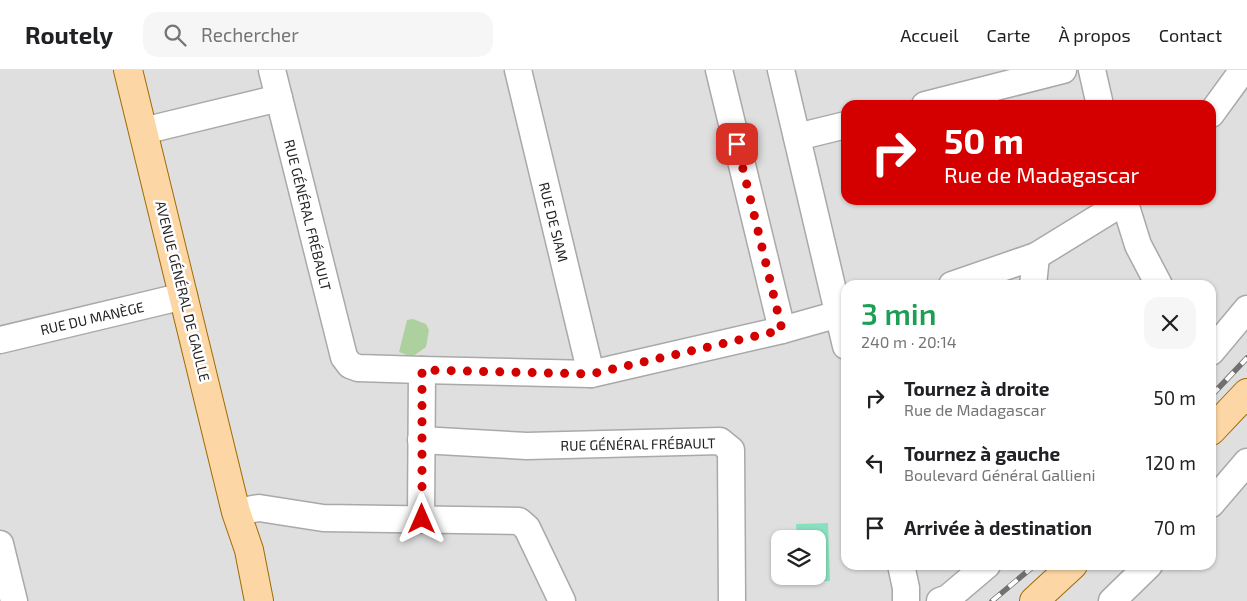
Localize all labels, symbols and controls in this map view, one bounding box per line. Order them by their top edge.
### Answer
search box [143,12,493,57]
text: Routely [25,20,113,49]
icon: search [161,21,189,49]
text: Rechercher [201,23,299,46]
text: Accueil [900,24,959,46]
text: Carte [987,24,1030,46]
text: À propos [1058,24,1131,46]
text: Contact [1159,24,1222,46]
text: 50 m [944,119,1024,161]
icon: right [861,120,926,185]
pin [716,123,758,165]
icon: arrive [723,130,751,158]
street label: RUE GÉNÉRAL FRÉBAULT [281,138,335,292]
text: Rue de Madagascar [944,161,1139,187]
street label: RUE DE SIAM [536,180,572,264]
street label: AVENUE GÉNÉRAL DE GAULLE [152,199,214,383]
text: 3 min [861,295,937,331]
button: close [1144,297,1196,349]
street label: RUE DU MANÈGE [38,298,146,338]
text: 240 m · 20:14 [861,332,957,351]
text: Tournez à droite [904,377,1050,400]
icon: right [861,384,889,412]
text: 50 m [1153,386,1196,409]
text: Rue de Madagascar [904,400,1046,419]
street label: RUE GÉNÉRAL FRÉBAULT [560,434,716,454]
text: Tournez à gauche [904,442,1060,465]
icon: left [861,449,889,477]
text: 120 m [1145,451,1196,474]
text: Boulevard Général Gallieni [904,465,1095,484]
position arrow [395,492,447,544]
icon: arrive [861,514,889,542]
text: Arrivée à destination [904,516,1092,539]
text: 70 m [1154,516,1196,539]
map controls [771,530,826,585]
button: layers [771,530,826,585]

